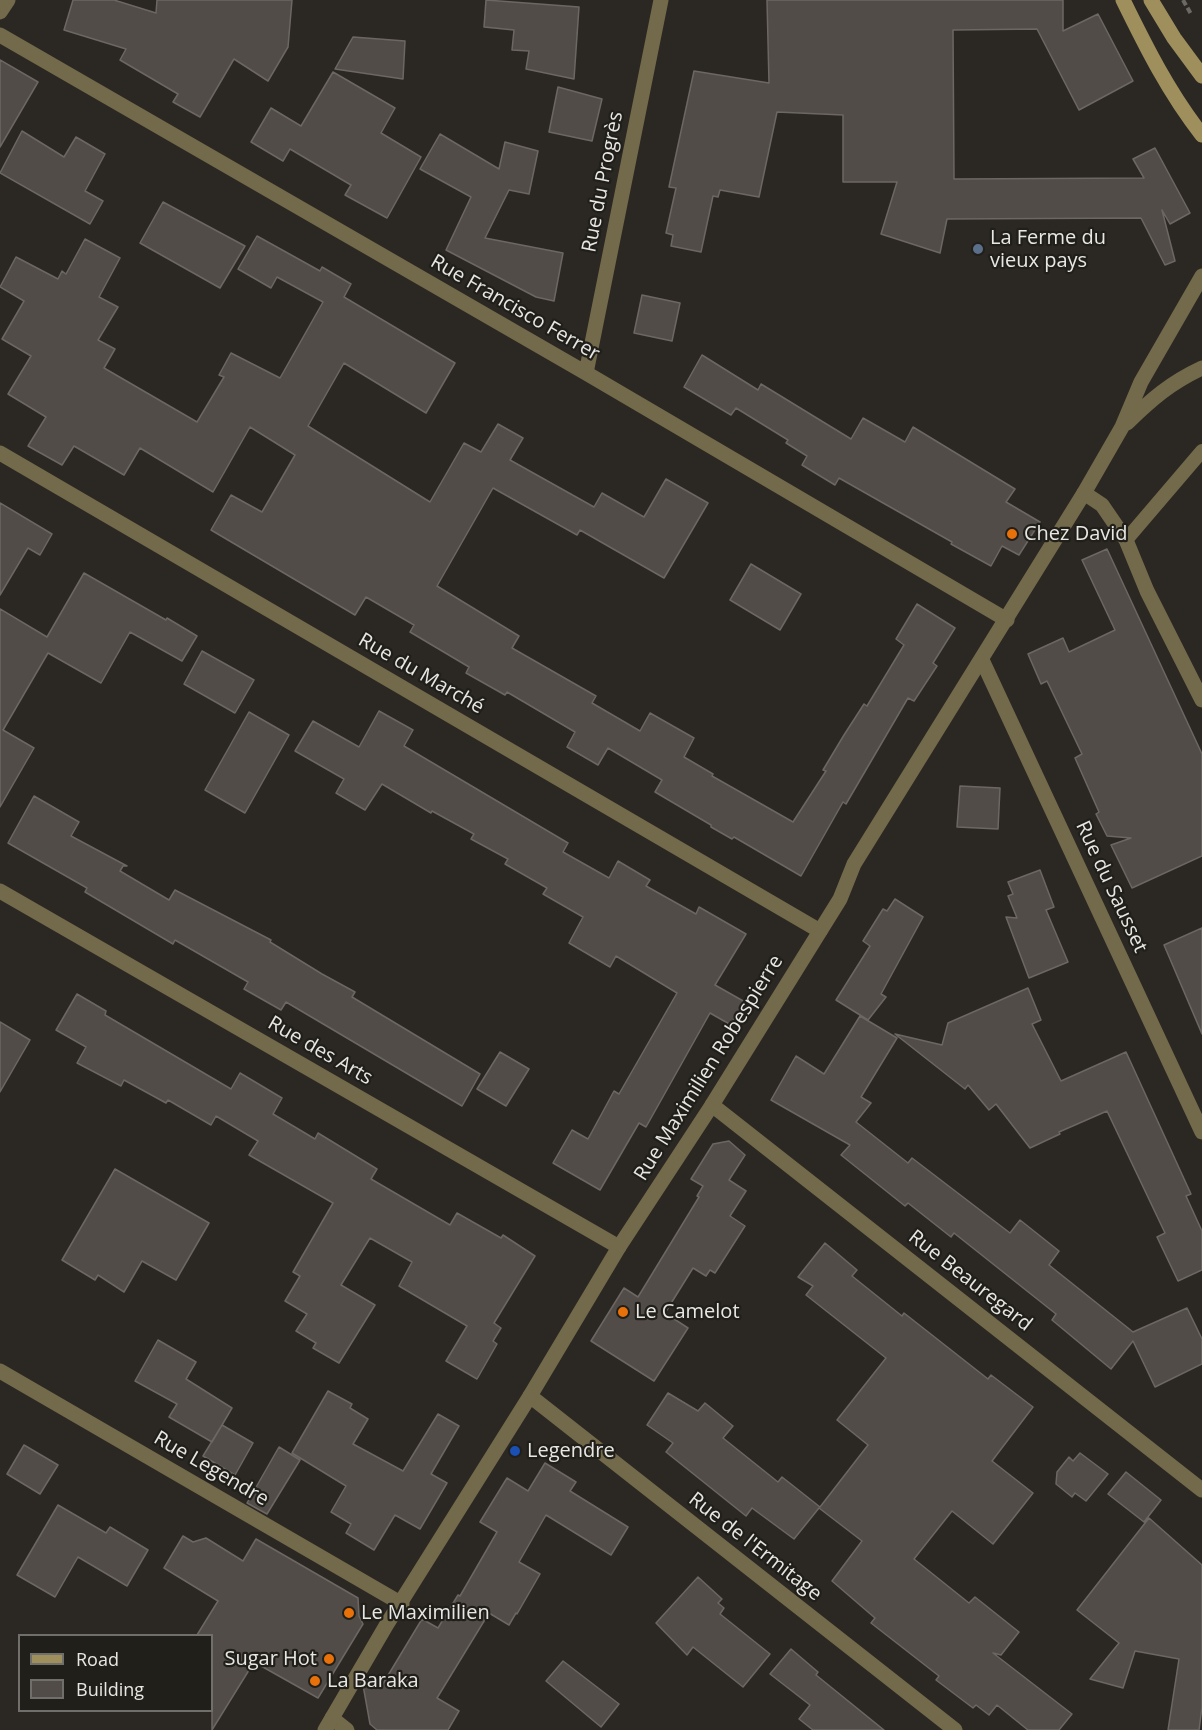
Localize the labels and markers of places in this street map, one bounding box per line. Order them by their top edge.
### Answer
place label: La Ferme du vieux pays [990,226,1106,273]
marker: La Ferme du vieux pays [971,242,985,256]
place label: Chez David [1024,522,1128,546]
marker: Chez David [1005,527,1019,541]
place label: Le Camelot [635,1300,740,1324]
marker: Le Camelot [616,1305,630,1319]
place label: Legendre [527,1439,615,1463]
marker: Legendre [508,1444,522,1458]
place label: Le Maximilien [361,1601,490,1625]
marker: Le Maximilien [342,1606,356,1620]
place label: Sugar Hot [225,1647,317,1671]
marker: Sugar Hot [322,1652,336,1666]
place label: La Baraka [327,1669,419,1693]
marker: La Baraka [308,1674,322,1688]

